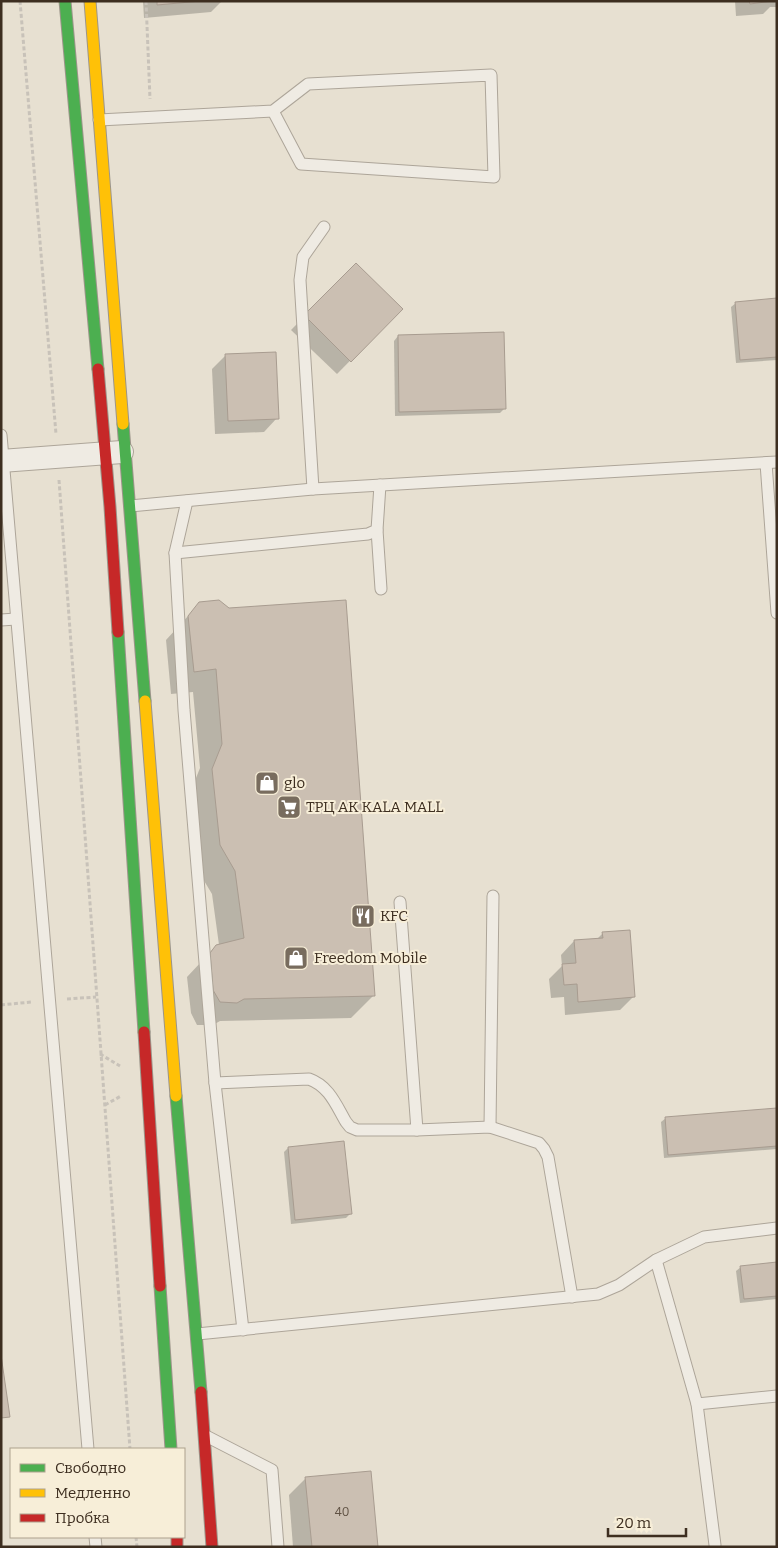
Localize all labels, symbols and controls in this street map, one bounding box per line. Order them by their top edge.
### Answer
shop icon: glo [254,770,280,796]
place label: glo [284,774,305,792]
supermarket icon: ТРЦ AK KALA MALL [276,794,302,820]
place label: ТРЦ AK KALA MALL [306,798,444,816]
restaurant icon: KFC [350,903,376,929]
place label: KFC [380,907,408,925]
shop icon: Freedom Mobile [283,945,309,971]
place label: Freedom Mobile [314,949,427,967]
legend [10,1448,185,1538]
text: Свободно [55,1459,126,1477]
text: Медленно [55,1484,131,1502]
house number: 40 [335,1505,349,1519]
scale bar [608,1506,686,1538]
text: Пробка [55,1509,110,1527]
text: 20 m [616,1514,652,1532]

